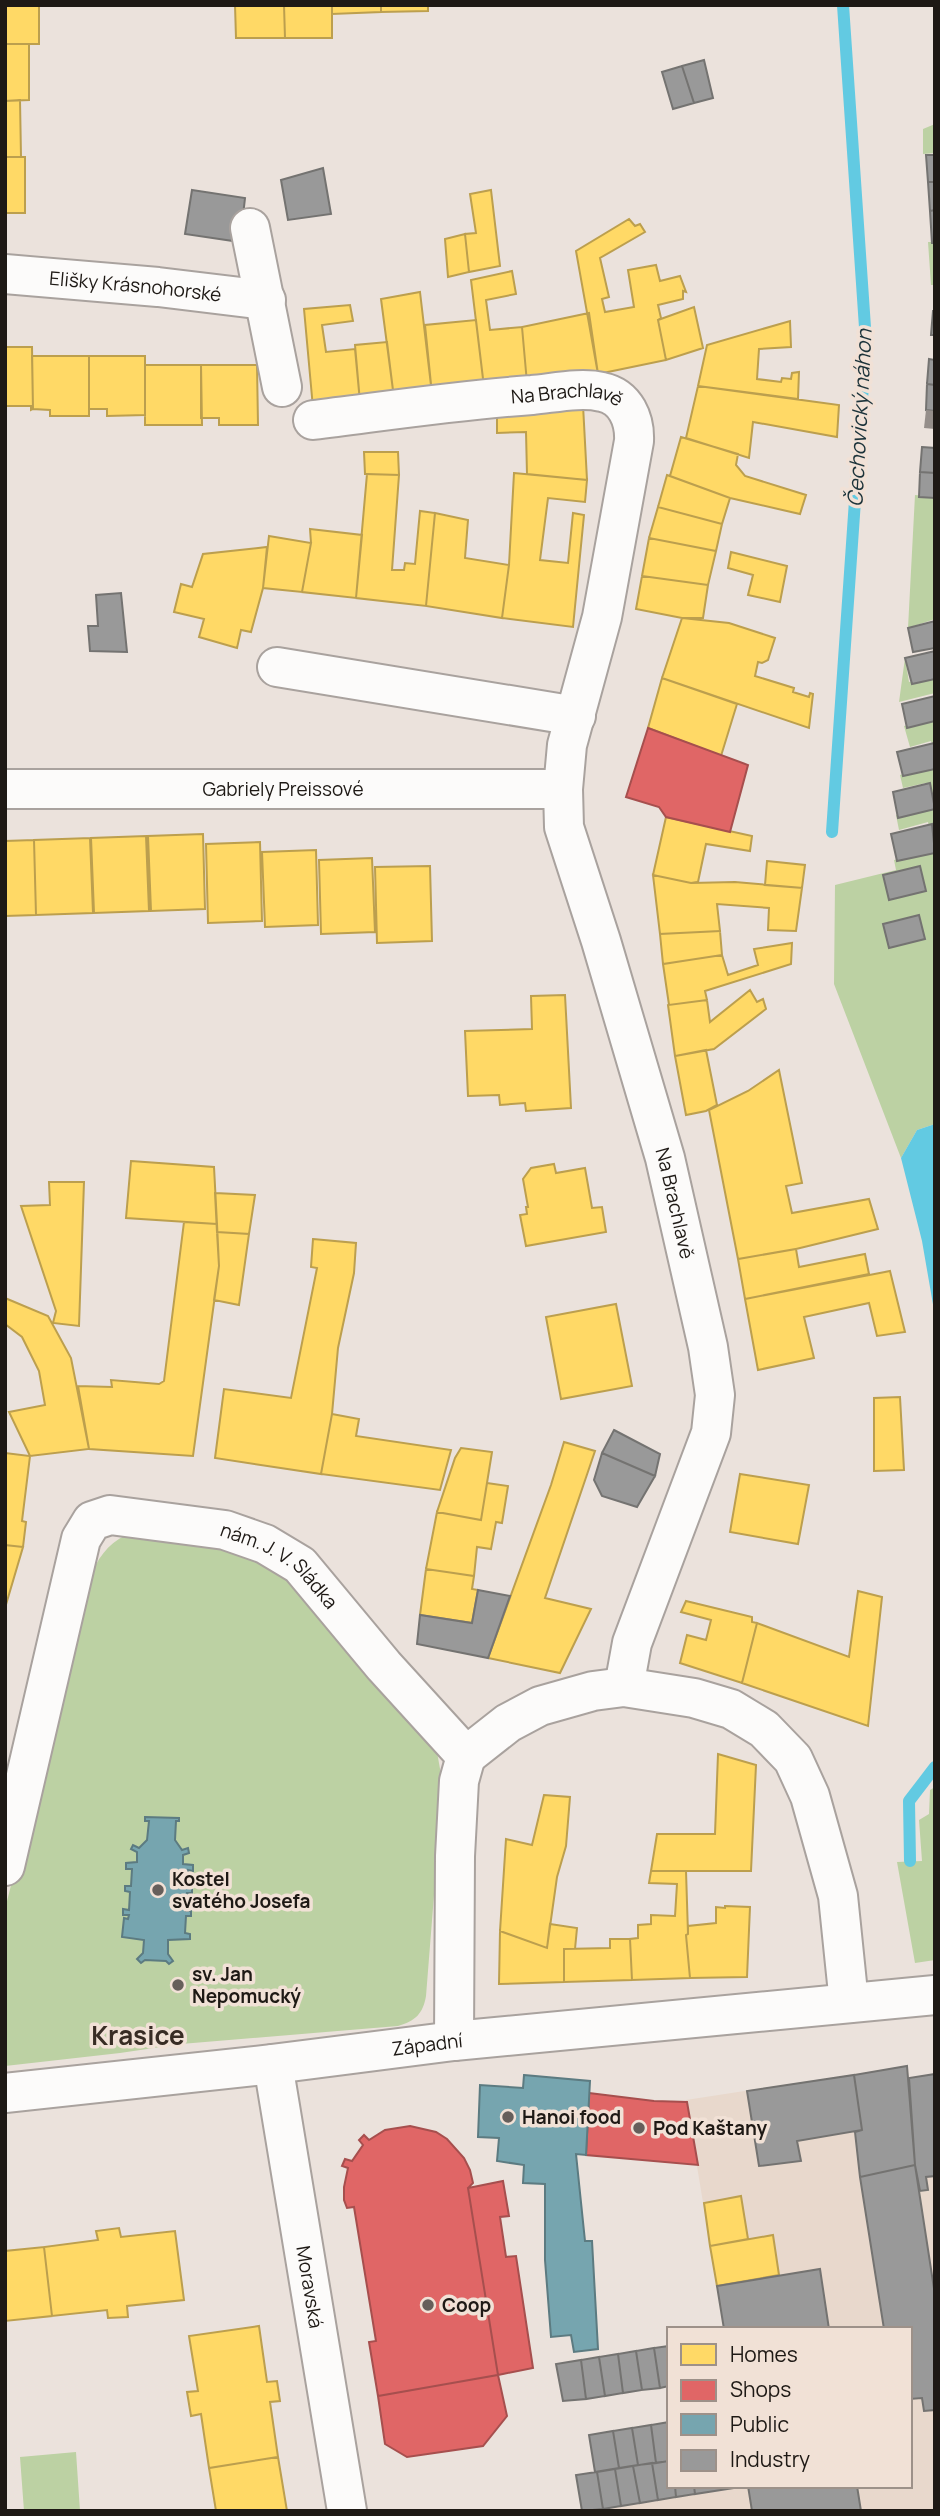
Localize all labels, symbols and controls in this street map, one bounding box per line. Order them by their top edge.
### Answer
street label: Elišky Krásnohorské [48,265,223,308]
water label: Čechovický náhon [840,327,878,508]
street label: Na Brachlavě [510,377,629,412]
street label: Gabriely Preissové [202,776,364,802]
street label: Na Brachlavě [650,1144,701,1261]
street label: nám. J. V. Sládka [217,1516,344,1614]
place label: Kostel svatého Josefa [172,1866,310,1914]
marker: Kostel svatého Josefa [150,1882,166,1898]
place label: sv. Jan Nepomucký [192,1961,301,2009]
marker: sv. Jan Nepomucký [170,1977,186,1993]
district label: Krasice [91,2017,185,2053]
street label: Západní [390,2027,464,2062]
place label: Hanoi food [522,2104,621,2130]
marker: Hanoi food [500,2109,516,2125]
place label: Pod Kaštany [653,2115,767,2141]
marker: Pod Kaštany [631,2120,647,2136]
street label: Moravská [290,2244,330,2330]
place label: Coop [442,2292,491,2318]
marker: Coop [420,2297,436,2313]
legend [667,2327,912,2488]
text: Homes [730,2340,798,2368]
text: Shops [730,2375,791,2403]
text: Public [730,2410,789,2438]
text: Industry [730,2445,810,2473]

